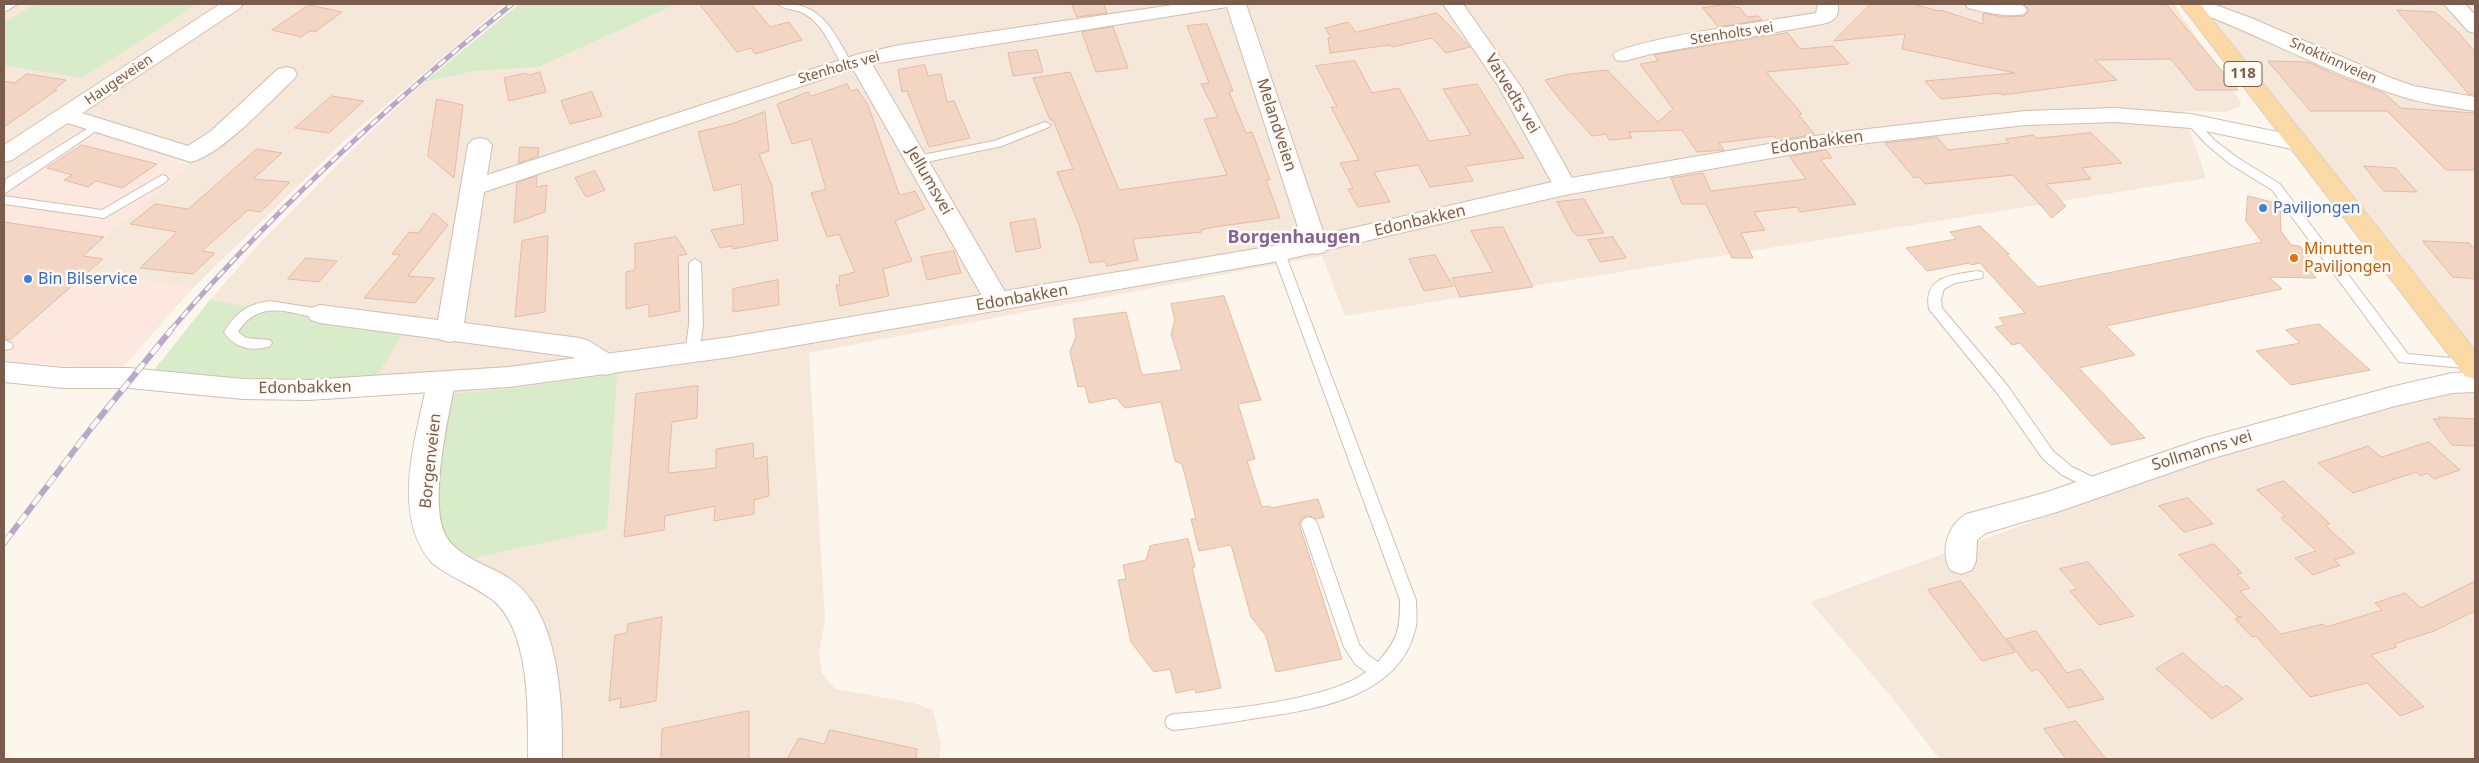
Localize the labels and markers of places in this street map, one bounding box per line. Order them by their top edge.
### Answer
place label: Paviljongen [2273,198,2360,218]
marker: Paviljongen [2257,202,2269,214]
place label: Minutten Paviljongen [2304,239,2391,277]
marker: Minutten Paviljongen [2288,252,2300,264]
place label: Bin Bilservice [38,269,137,289]
marker: Bin Bilservice [22,273,34,285]

